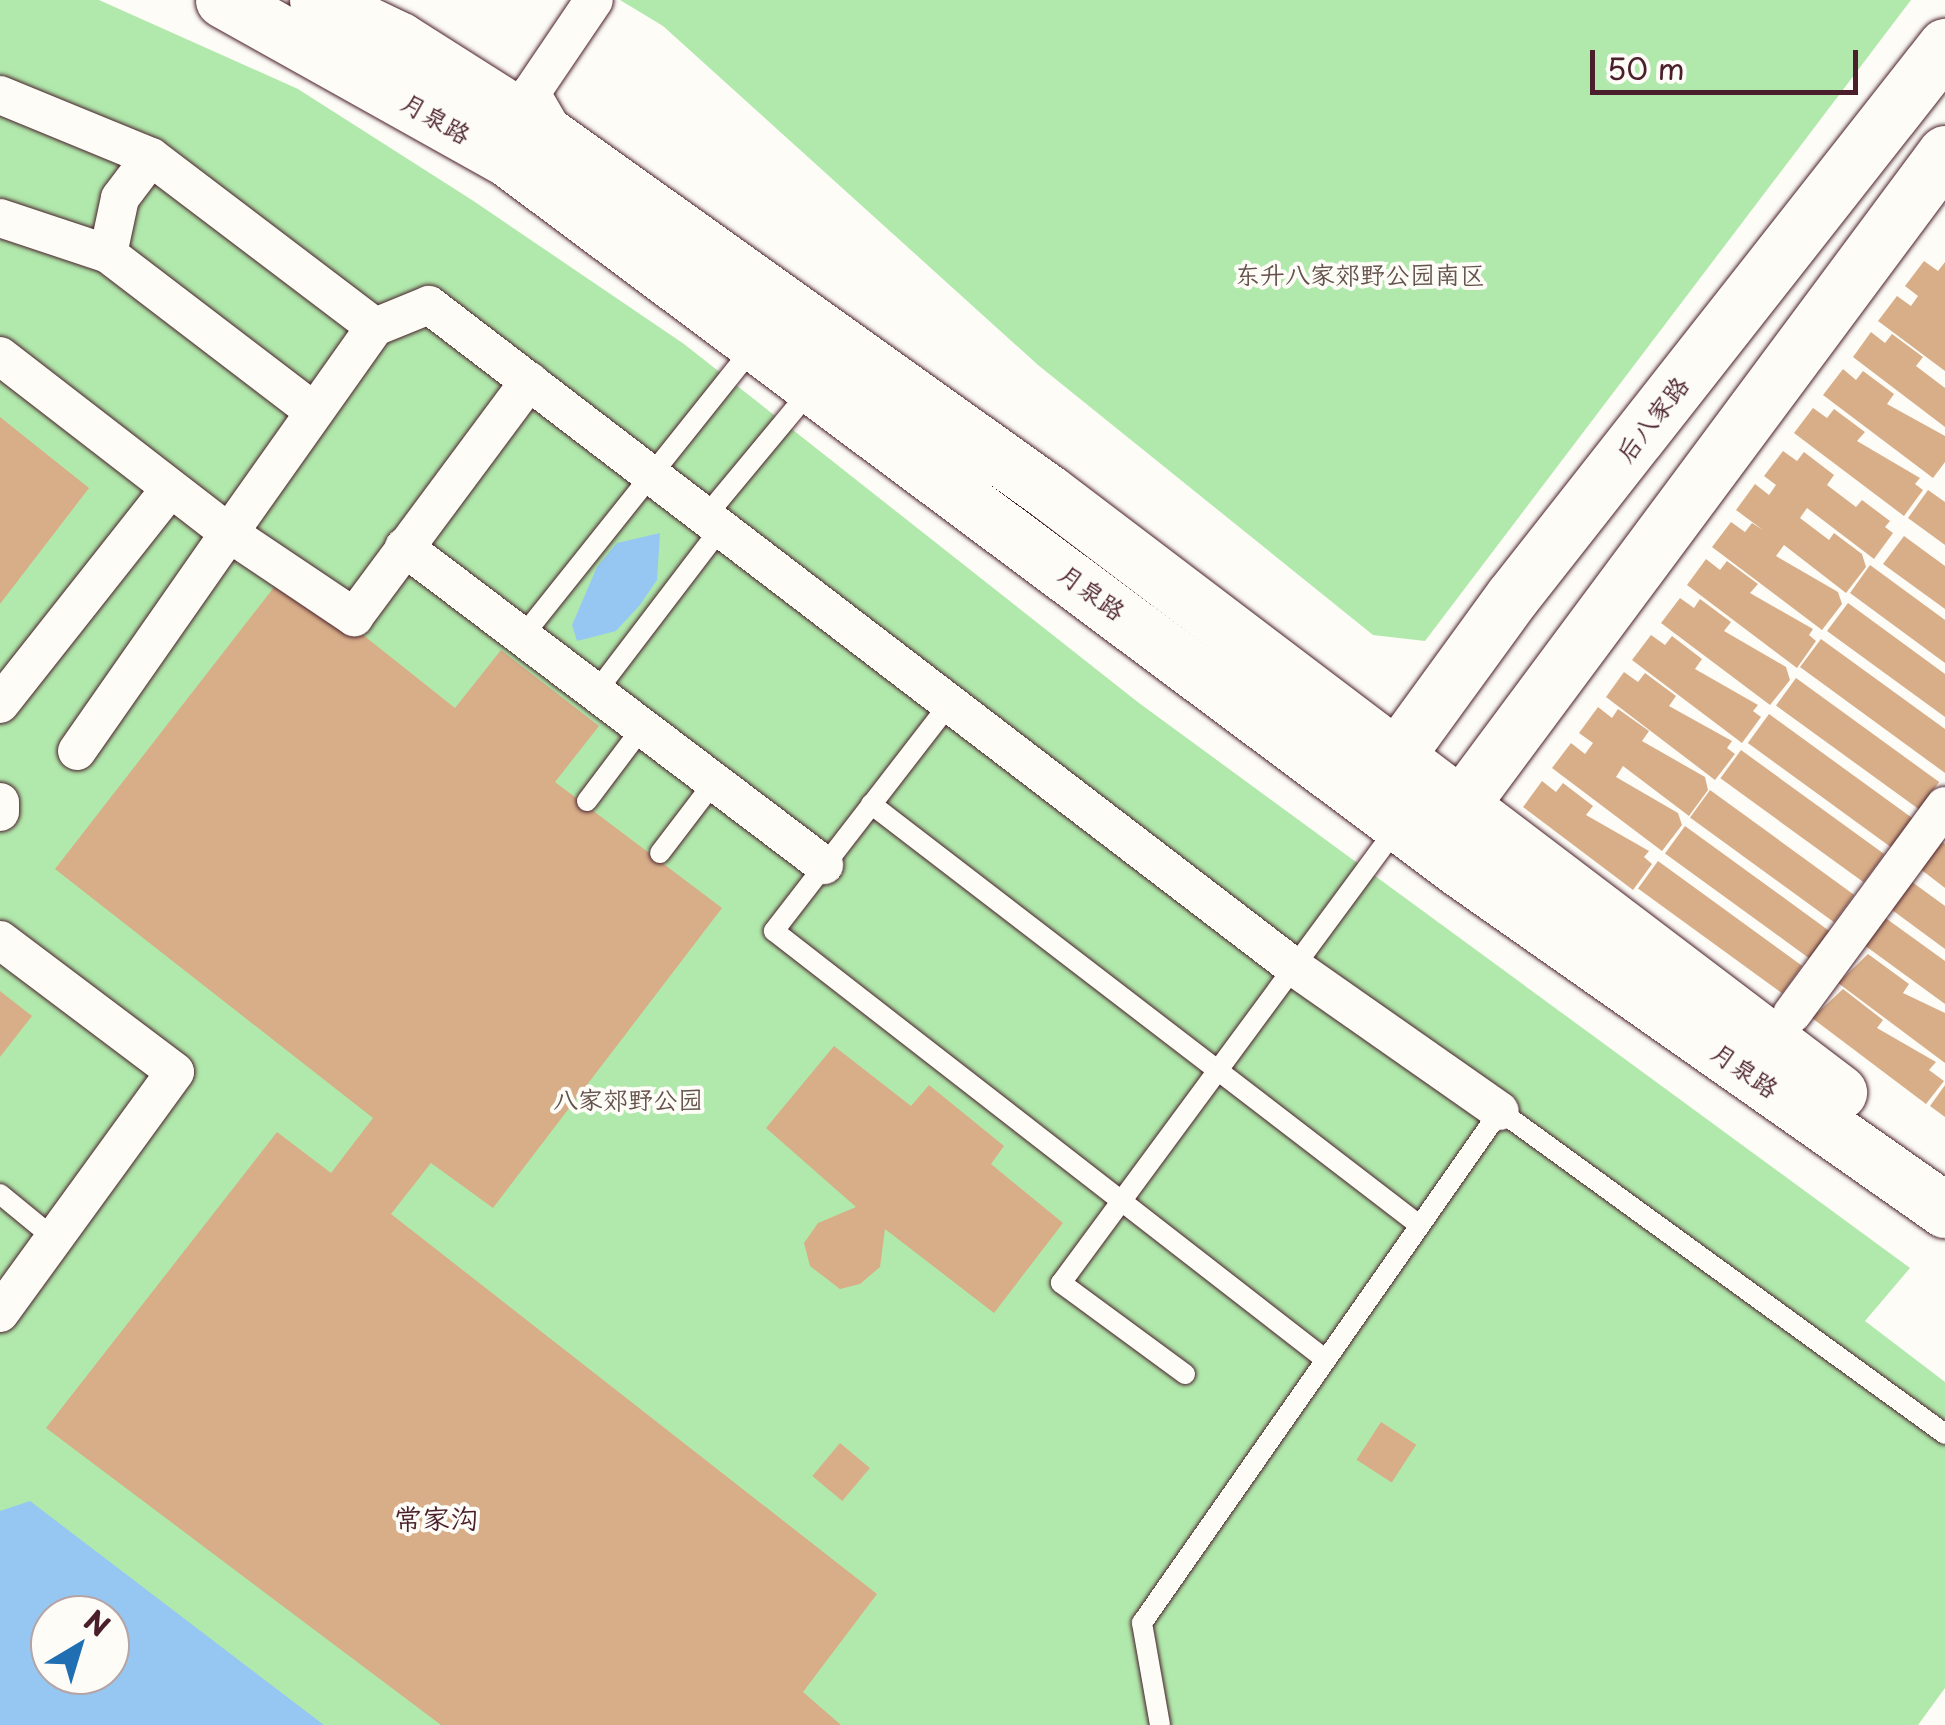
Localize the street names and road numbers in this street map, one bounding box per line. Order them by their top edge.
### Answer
street label: 月泉路 [396,86,476,150]
street label: 后八家路 [1609,370,1695,468]
street label: 月泉路 [1053,558,1131,626]
street label: 月泉路 [1706,1036,1784,1104]

